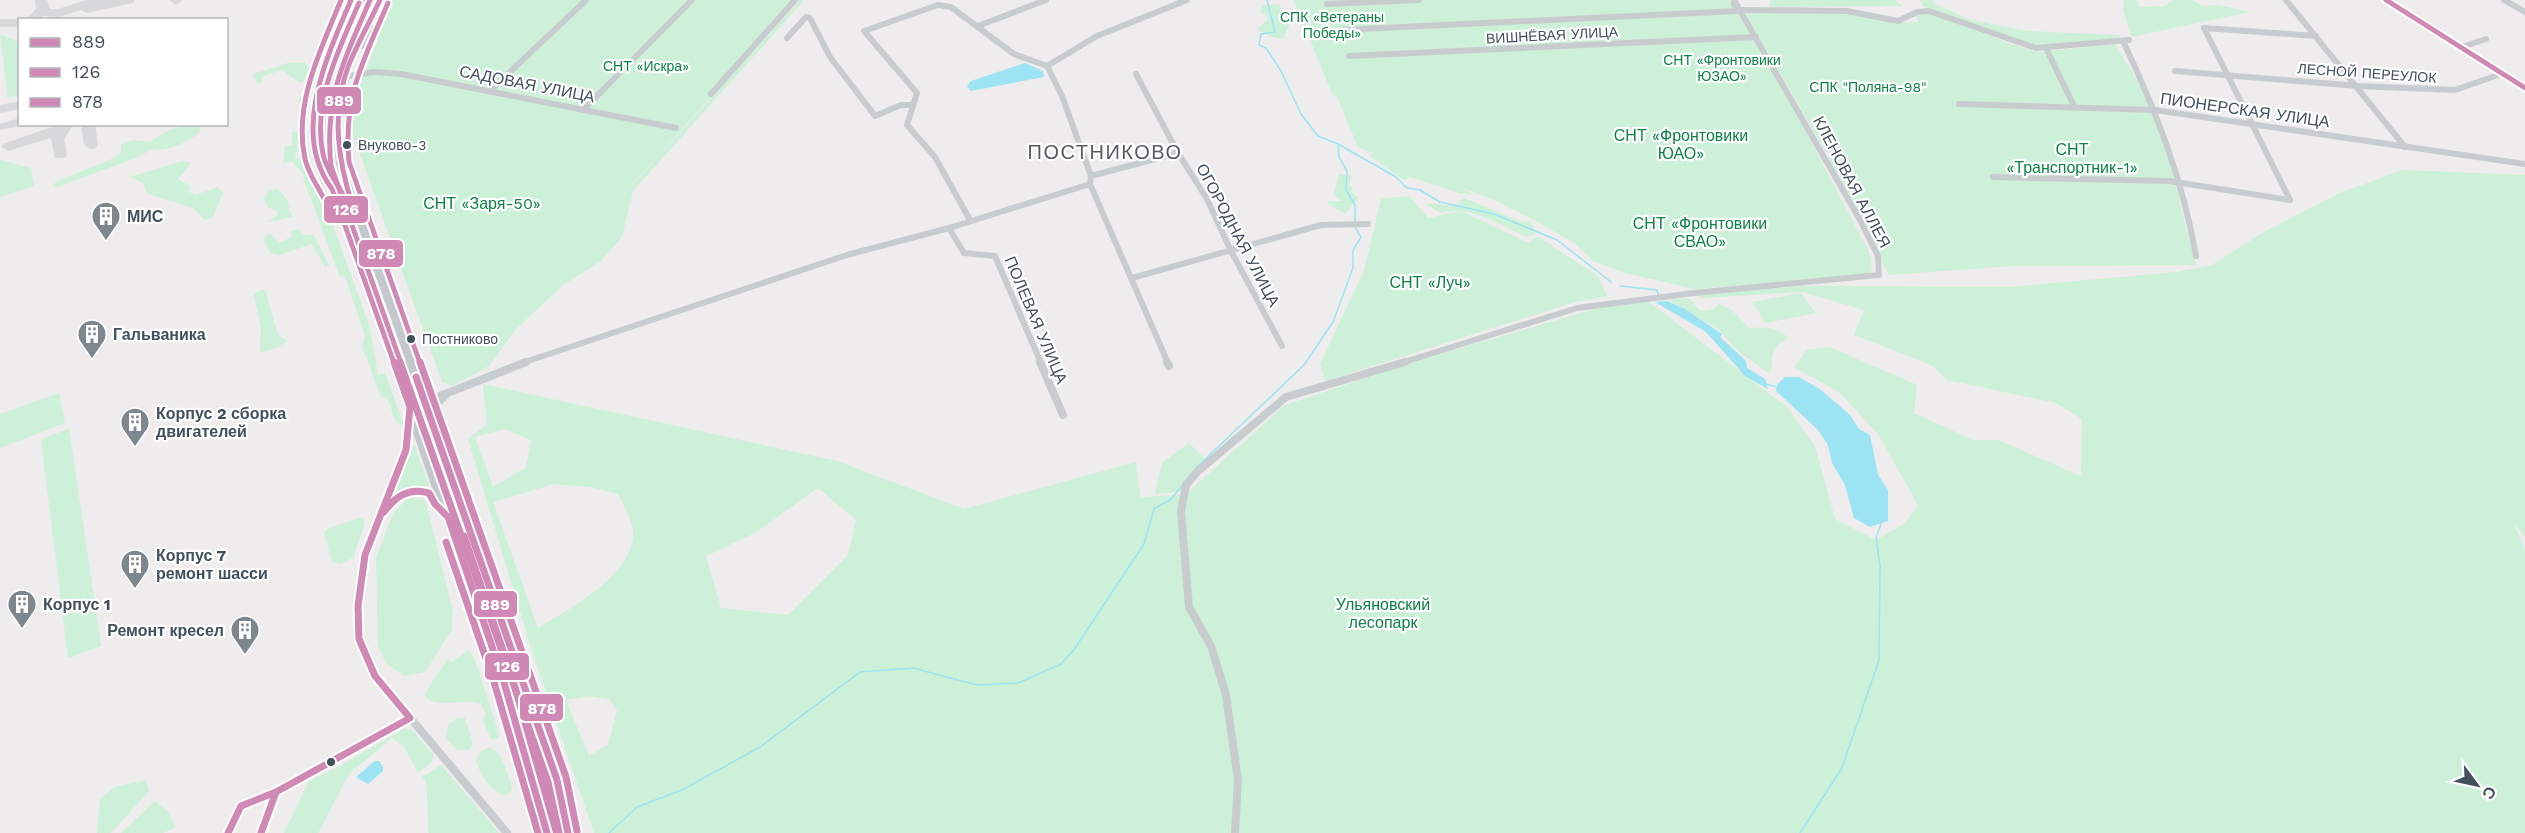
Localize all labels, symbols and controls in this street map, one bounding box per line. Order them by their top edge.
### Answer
park label: СПК «Ветераны Победы» [1280,9,1384,41]
legend [18,18,228,126]
street label: ВИШНЁВАЯ УЛИЦА [1486,24,1619,46]
text: 889 [72,31,105,52]
park label: СНТ «Фронтовики ЮЗАО» [1663,52,1781,84]
park label: СНТ «Искра» [603,58,689,74]
street label: ЛЕСНОЙ ПЕРЕУЛОК [2297,59,2438,86]
text: 126 [72,61,100,82]
street label: САДОВАЯ УЛИЦА [458,62,597,107]
park label: СПК "Поляна-98" [1809,79,1927,95]
line badge: 889 [316,86,362,115]
street label: ПИОНЕРСКАЯ УЛИЦА [2159,89,2331,131]
text: 878 [72,91,103,112]
text: 889 [324,91,354,110]
street label: КЛЕНОВАЯ АЛЛЕЯ [1809,113,1895,251]
park label: СНТ «Фронтовики ЮАО» [1614,126,1748,163]
place label: Внуково-3 [358,137,426,153]
marker: Внуково-3 [341,139,353,151]
district label: ПОСТНИКОВО [1028,140,1182,164]
park label: СНТ «Транспортник-1» [2006,140,2138,177]
street label: ОГОРОДНАЯ УЛИЦА [1192,160,1284,310]
park label: СНТ «Заря-50» [423,194,541,213]
line badge: 126 [323,195,369,224]
building icon: МИС [90,200,122,242]
text: 126 [333,200,359,219]
place label: МИС [127,207,164,226]
park label: СНТ «Фронтовики СВАО» [1633,214,1767,251]
line badge: 878 [358,239,404,268]
text: 878 [367,244,395,263]
street label: ПОЛЕВАЯ УЛИЦА [1001,253,1072,387]
park label: СНТ «Луч» [1389,273,1471,292]
building icon: Гальваника [76,318,108,360]
place label: Гальваника [113,325,206,344]
place label: Постниково [422,331,498,347]
marker: Постниково [405,333,417,345]
place label: Корпус 2 сборка двигателей [156,404,286,441]
building icon: Корпус 2 сборка двигателей [119,406,151,448]
place label: Корпус 7 ремонт шасси [156,546,268,583]
building icon: Корпус 7 ремонт шасси [119,548,151,590]
building icon: Корпус 1 [6,588,38,630]
line badge: 889 [473,590,518,618]
place label: Корпус 1 [43,595,111,614]
text: 889 [480,595,510,614]
park label: Ульяновский лесопарк [1336,595,1430,632]
building icon: Ремонт кресел [229,614,261,656]
place label: Ремонт кресел [107,621,224,640]
line badge: 126 [484,652,530,681]
text: 126 [494,657,520,676]
line badge: 878 [519,693,564,722]
text: 878 [528,699,556,718]
north arrow [2447,755,2507,815]
unlabelled marker [325,756,337,768]
text: С [2478,783,2500,803]

